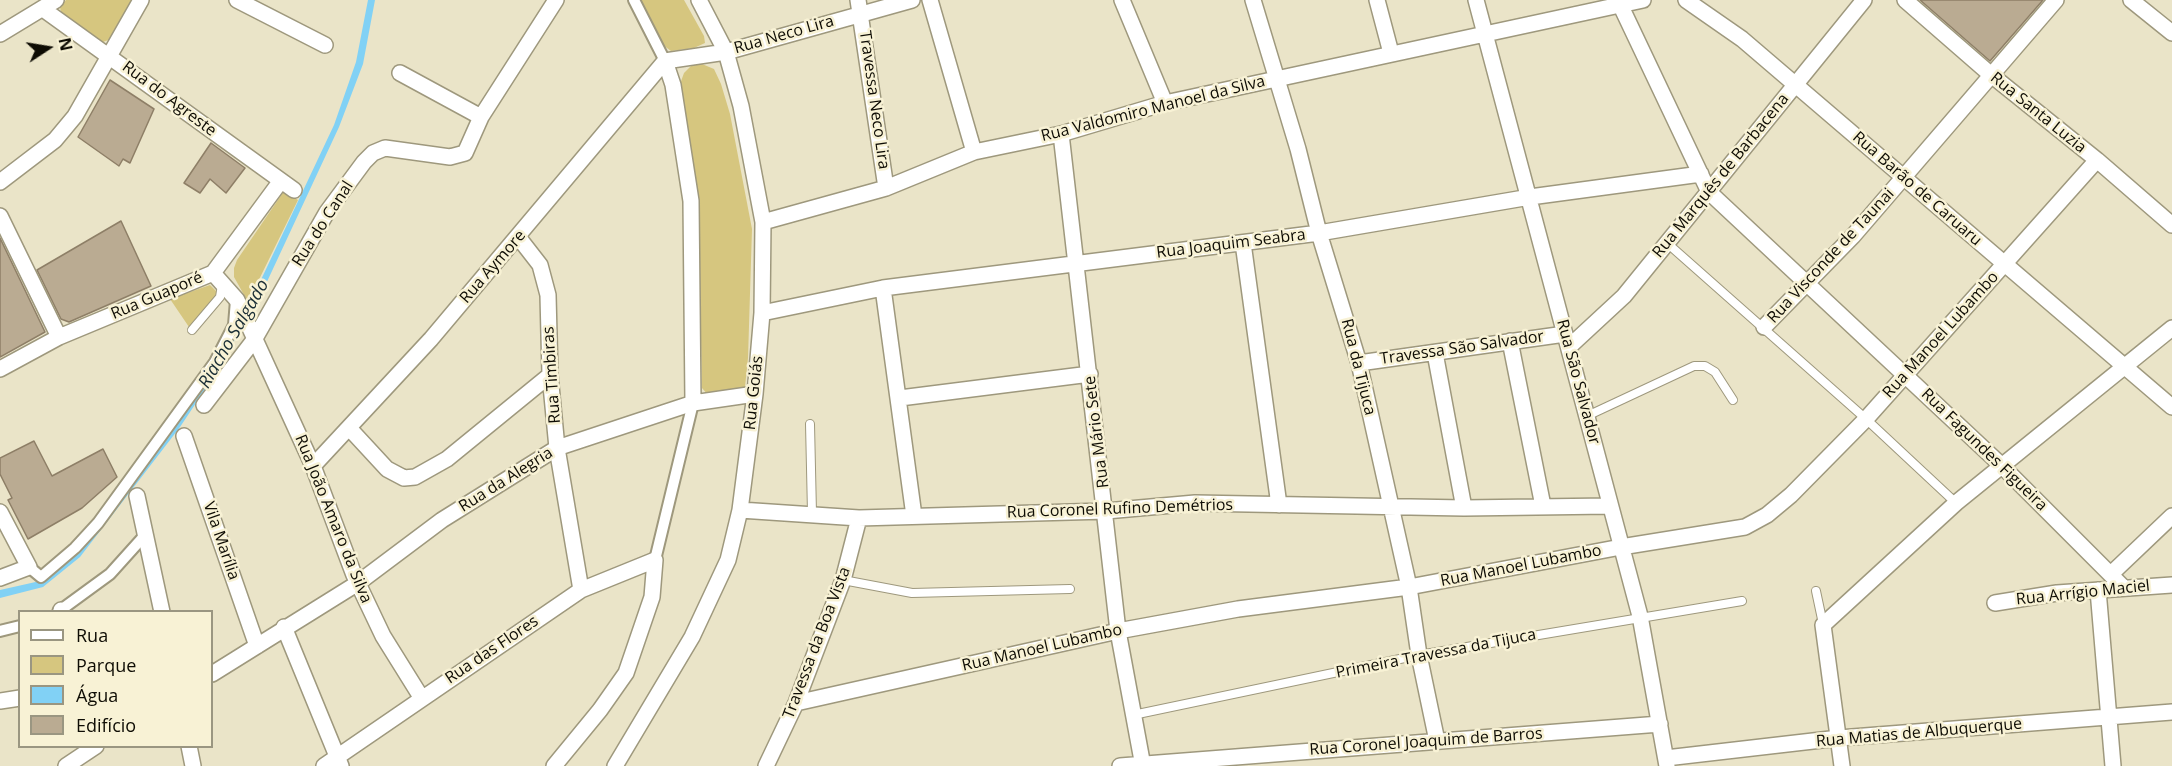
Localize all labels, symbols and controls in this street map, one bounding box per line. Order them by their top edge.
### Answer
street label: Rua Neco Lira [732,12,836,58]
north arrow [18,18,78,78]
street label: Travessa Neco Lira [855,29,893,171]
text: N [53,36,78,53]
street label: Rua do Agreste [118,57,220,141]
street label: Rua Santa Luzia [1986,69,2090,157]
street label: Rua Valdomiro Manoel da Silva [1039,72,1267,146]
street label: Rua Marquês de Barbacena [1649,90,1793,262]
street label: Rua Barão de Caruaru [1849,128,1985,250]
street label: Rua do Canal [288,178,358,270]
street label: Rua Visconde de Taunai [1764,185,1898,327]
street label: Rua Joaquim Seabra [1155,225,1307,263]
street label: Rua Aymore [456,226,530,308]
street label: Rua Guaporé [108,268,206,324]
street label: Rua Manoel Lubambo [1879,268,2003,402]
water label: Riacho Salgado [194,276,274,392]
street label: Rua da Tijuca [1337,317,1379,417]
street label: Rua São Salvador [1552,317,1604,447]
street label: Rua Timbiras [539,326,565,424]
street label: Travessa São Salvador [1379,327,1545,369]
street label: Rua Goiás [741,355,767,431]
street label: Rua Mário Sete [1081,375,1113,489]
street label: Rua Fagundes Figueira [1917,385,2051,515]
street label: Rua João Amaro da Silva [290,432,376,606]
street label: Rua da Alegria [456,444,556,516]
street label: Rua Coronel Rufino Demétrios [1007,495,1233,523]
street label: Vila Marília [199,499,243,583]
street label: Rua Manoel Lubambo [1439,541,1603,591]
street label: Travessa da Boa Vista [779,564,855,722]
street label: Rua Arrígio Maciel [2015,576,2151,610]
legend [18,610,213,748]
street label: Rua das Flores [442,612,542,688]
street label: Rua Manoel Lubambo [960,620,1124,676]
text: Rua [76,623,108,647]
street label: Primeira Travessa da Tijuca [1334,625,1538,683]
text: Parque [76,653,136,677]
text: Água [76,683,118,707]
text: Edifício [76,713,136,737]
street label: Rua Matias de Albuquerque [1815,714,2023,752]
street label: Rua Coronel Joaquim de Barros [1309,724,1543,760]

